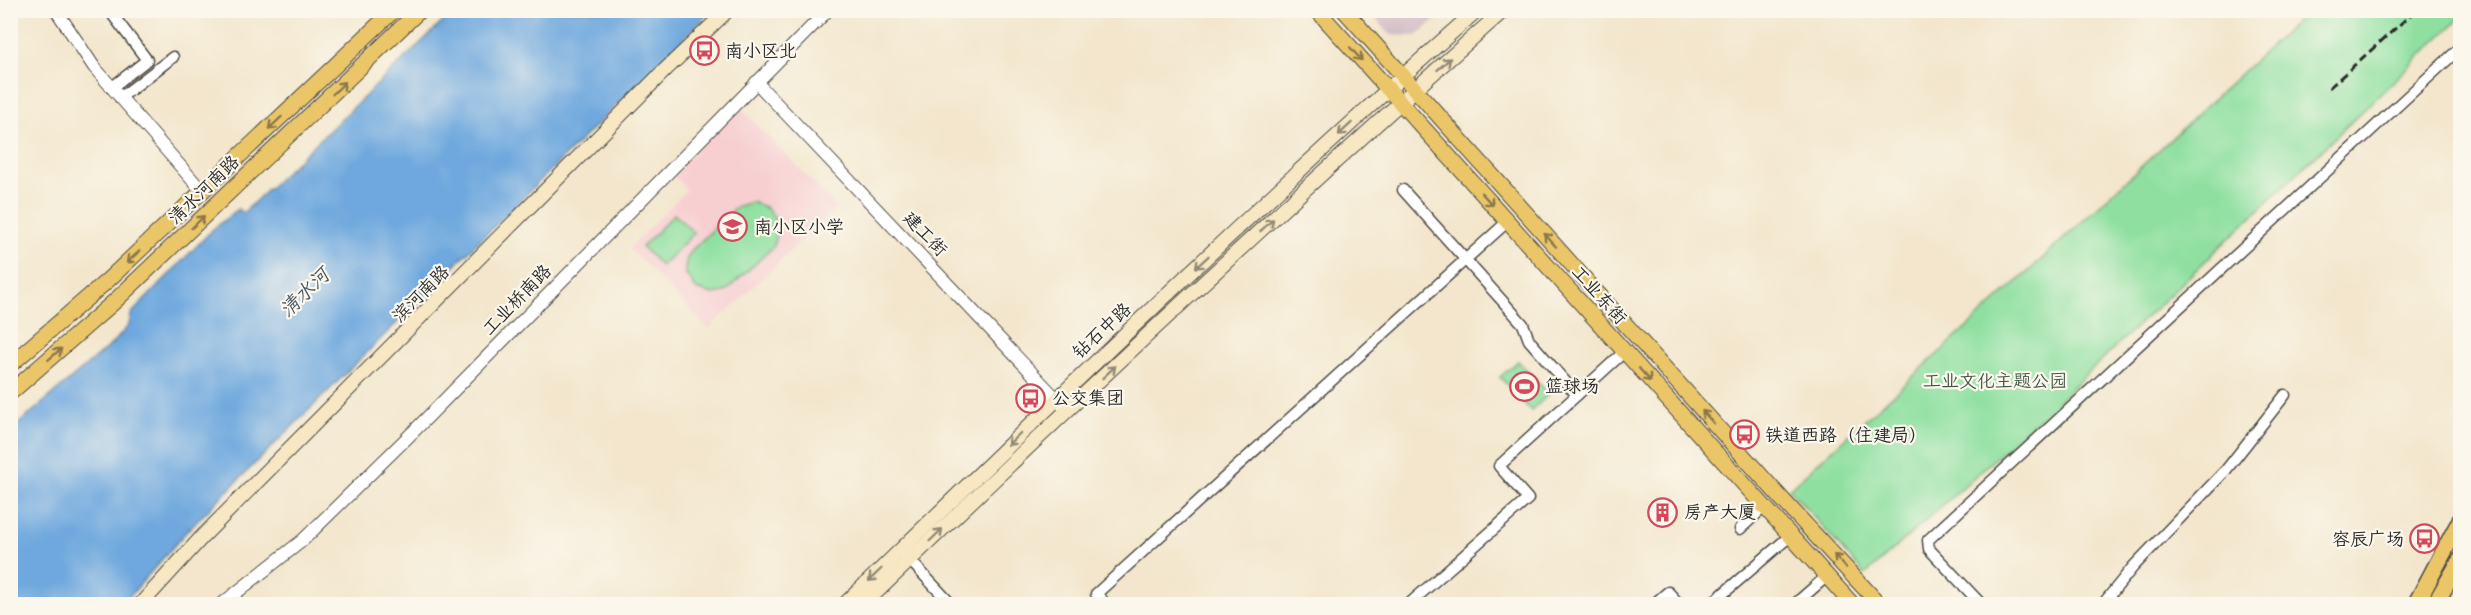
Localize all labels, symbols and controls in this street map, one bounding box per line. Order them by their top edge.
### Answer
bus stop icon: 南小区北 [688,35,720,67]
place label: 南小区北 [725,39,797,64]
one-way arrow [1349,46,1363,61]
one-way arrow [1436,57,1451,71]
one-way arrow [331,81,346,95]
one-way arrow [267,116,282,130]
one-way arrow [1337,121,1352,136]
street label: 清水河南路 [163,150,245,230]
one-way arrow [1480,191,1494,206]
street label: 建工街 [897,206,953,262]
school or university icon: 南小区小学 [717,211,749,243]
place label: 南小区小学 [754,215,844,240]
one-way arrow [190,216,205,230]
one-way arrow [1259,218,1274,232]
one-way arrow [1543,233,1557,248]
one-way arrow [126,249,141,263]
one-way arrow [1195,255,1210,269]
street label: 工业桥南路 [477,259,557,341]
water label: 清水河 [274,260,338,324]
street label: 滨河南路 [387,260,455,328]
street label: 工业东街 [1566,260,1632,330]
street label: 钻石中路 [1067,297,1137,365]
one-way arrow [47,347,62,361]
one-way arrow [1101,366,1116,380]
one-way arrow [1638,367,1652,382]
park label: 工业文化主题公园 [1923,369,2067,394]
sports icon: 篮球场 [1508,370,1540,402]
place label: 篮球场 [1545,374,1599,399]
bus stop icon: 公交集团 [1015,382,1047,414]
place label: 公交集团 [1052,386,1124,411]
one-way arrow [1701,410,1715,425]
bus stop icon: 铁道西路（住建局） [1728,419,1760,451]
place label: 铁道西路（住建局） [1765,423,1927,448]
one-way arrow [1007,431,1022,446]
building icon: 房产大厦 [1647,496,1679,528]
place label: 房产大厦 [1684,500,1756,525]
bus stop icon: 容辰广场 [2409,523,2441,555]
place label: 容辰广场 [2332,527,2404,552]
one-way arrow [929,528,944,542]
one-way arrow [1832,554,1847,569]
one-way arrow [867,568,882,582]

